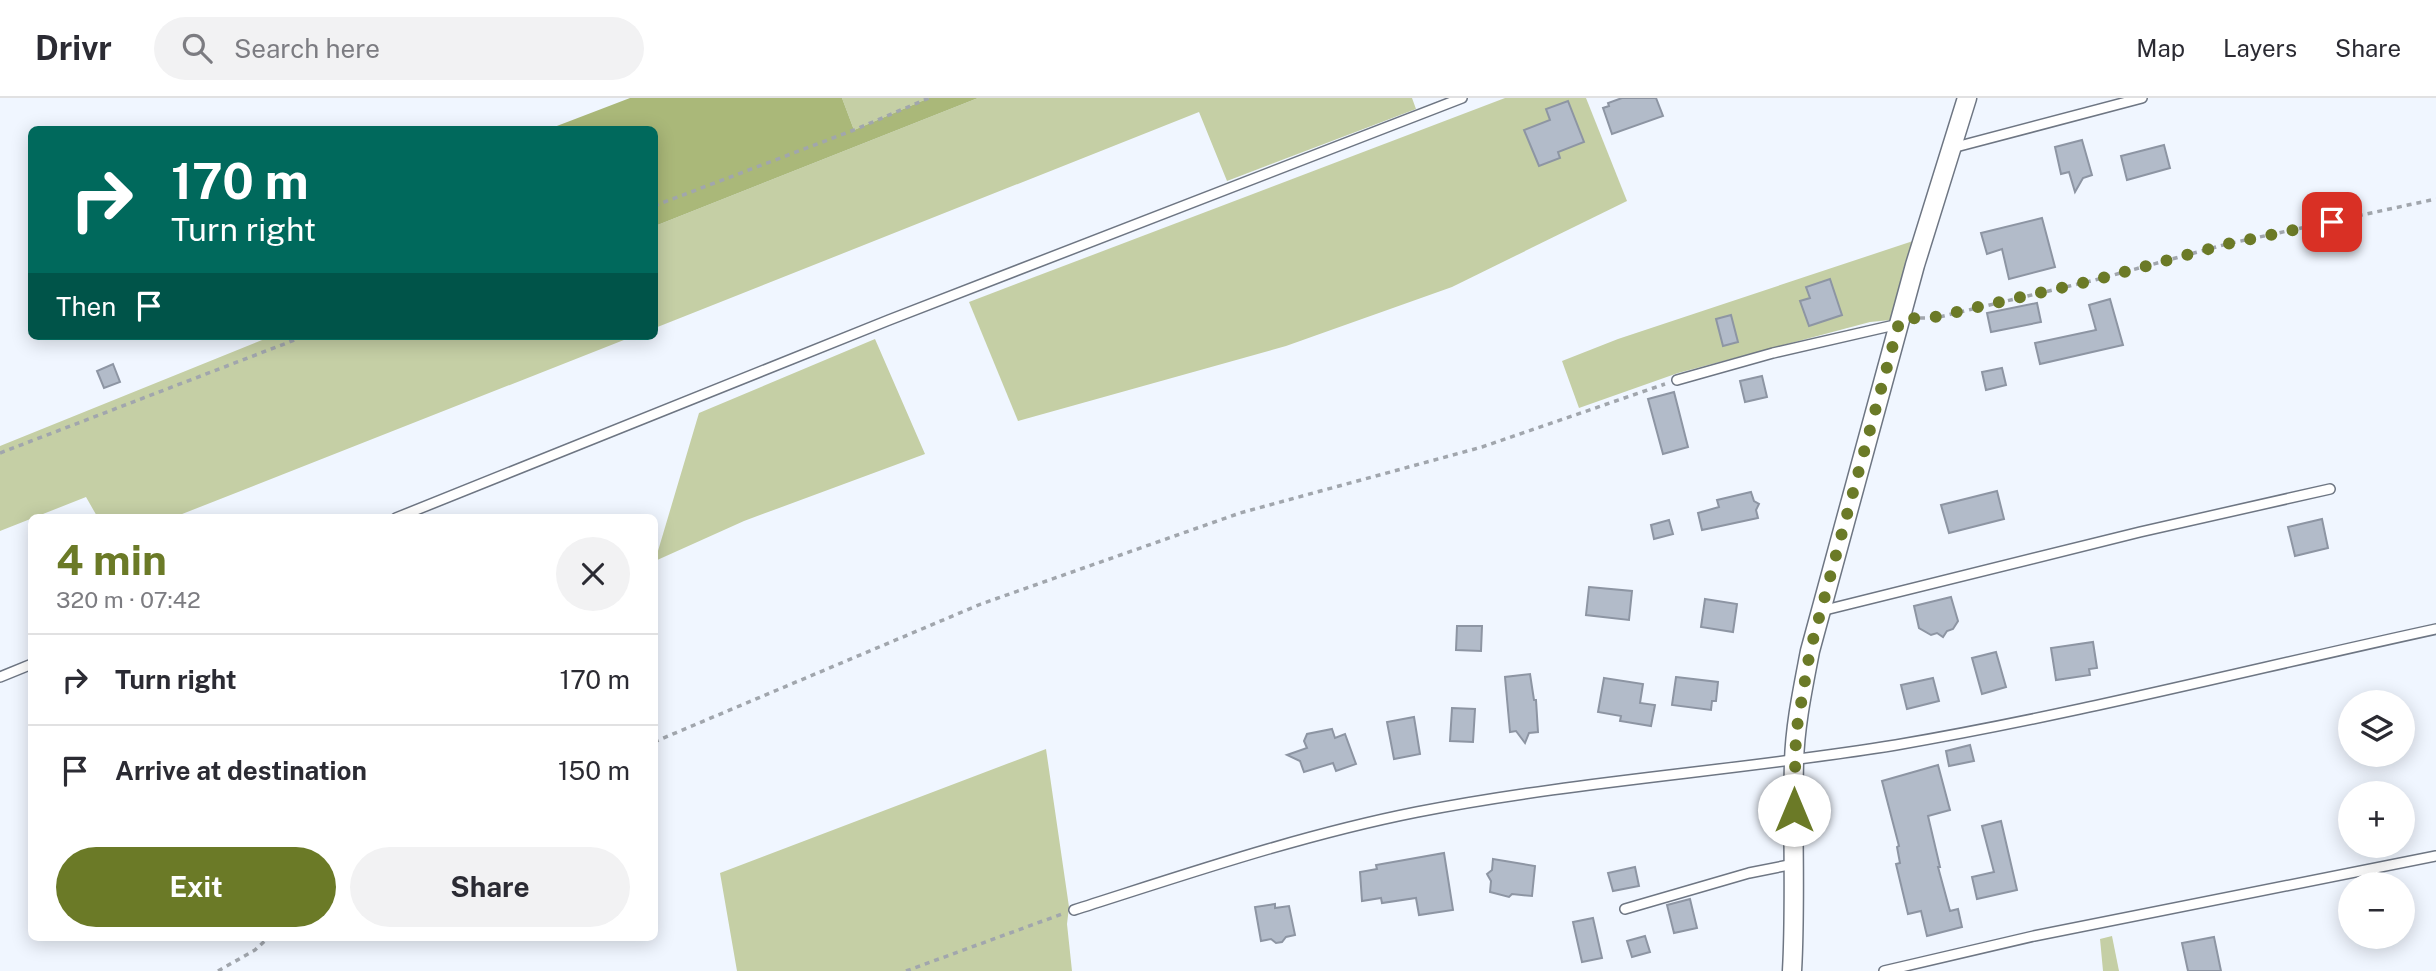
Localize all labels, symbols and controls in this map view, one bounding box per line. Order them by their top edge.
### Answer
search box [154,17,644,80]
text: Drivr [35,29,112,67]
icon: search [178,29,216,67]
text: Search here [234,33,380,64]
text: Map [2136,34,2185,62]
text: Layers [2223,34,2297,62]
text: Share [2335,34,2401,62]
text: 170 m [171,152,309,210]
icon: right [56,154,147,245]
pin [2302,192,2362,252]
icon: arrive [2313,203,2351,241]
text: Turn right [171,211,316,248]
icon: arrive [130,287,168,325]
text: Then [56,291,116,322]
text: 4 min [56,535,167,584]
button: close [556,537,630,611]
text: 320 m · 07:42 [56,586,201,613]
icon: right [56,661,94,699]
text: Turn right [115,664,237,695]
text: 170 m [560,664,630,695]
map controls [2338,690,2415,949]
button: layers [2338,690,2415,767]
icon: arrive [56,752,94,790]
text: Arrive at destination [115,755,367,786]
text: 150 m [558,755,630,786]
position arrow [1757,773,1831,847]
button: + [2338,781,2415,858]
button: Exit [56,847,336,927]
button: Share [350,847,630,927]
button: − [2338,872,2415,949]

